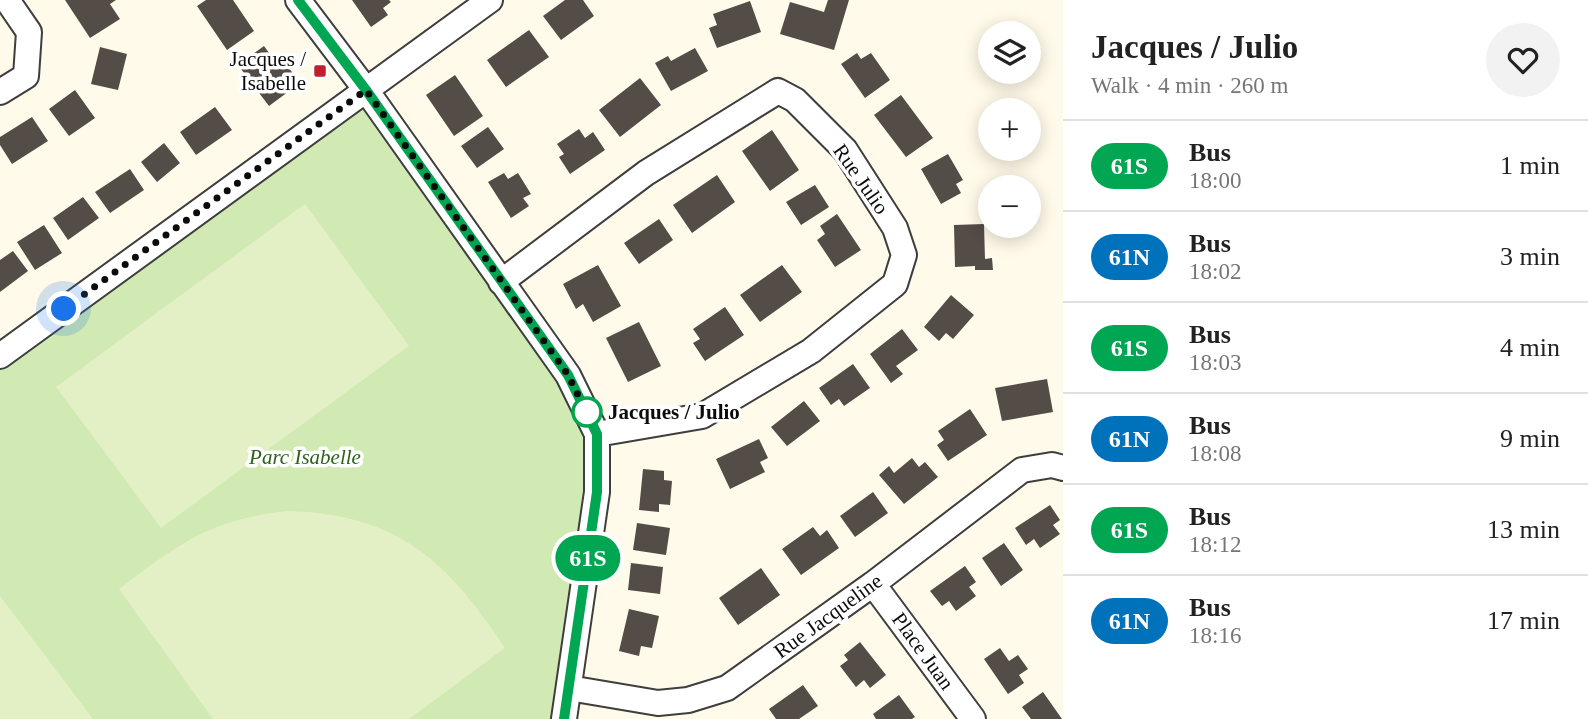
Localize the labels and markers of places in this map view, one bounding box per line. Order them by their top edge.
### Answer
place label: Jacques / Isabelle [230,47,306,95]
marker: Jacques / Isabelle [312,63,328,79]
marker: Jacques / Julio [572,397,602,427]
place label: Jacques / Julio [608,400,740,424]

